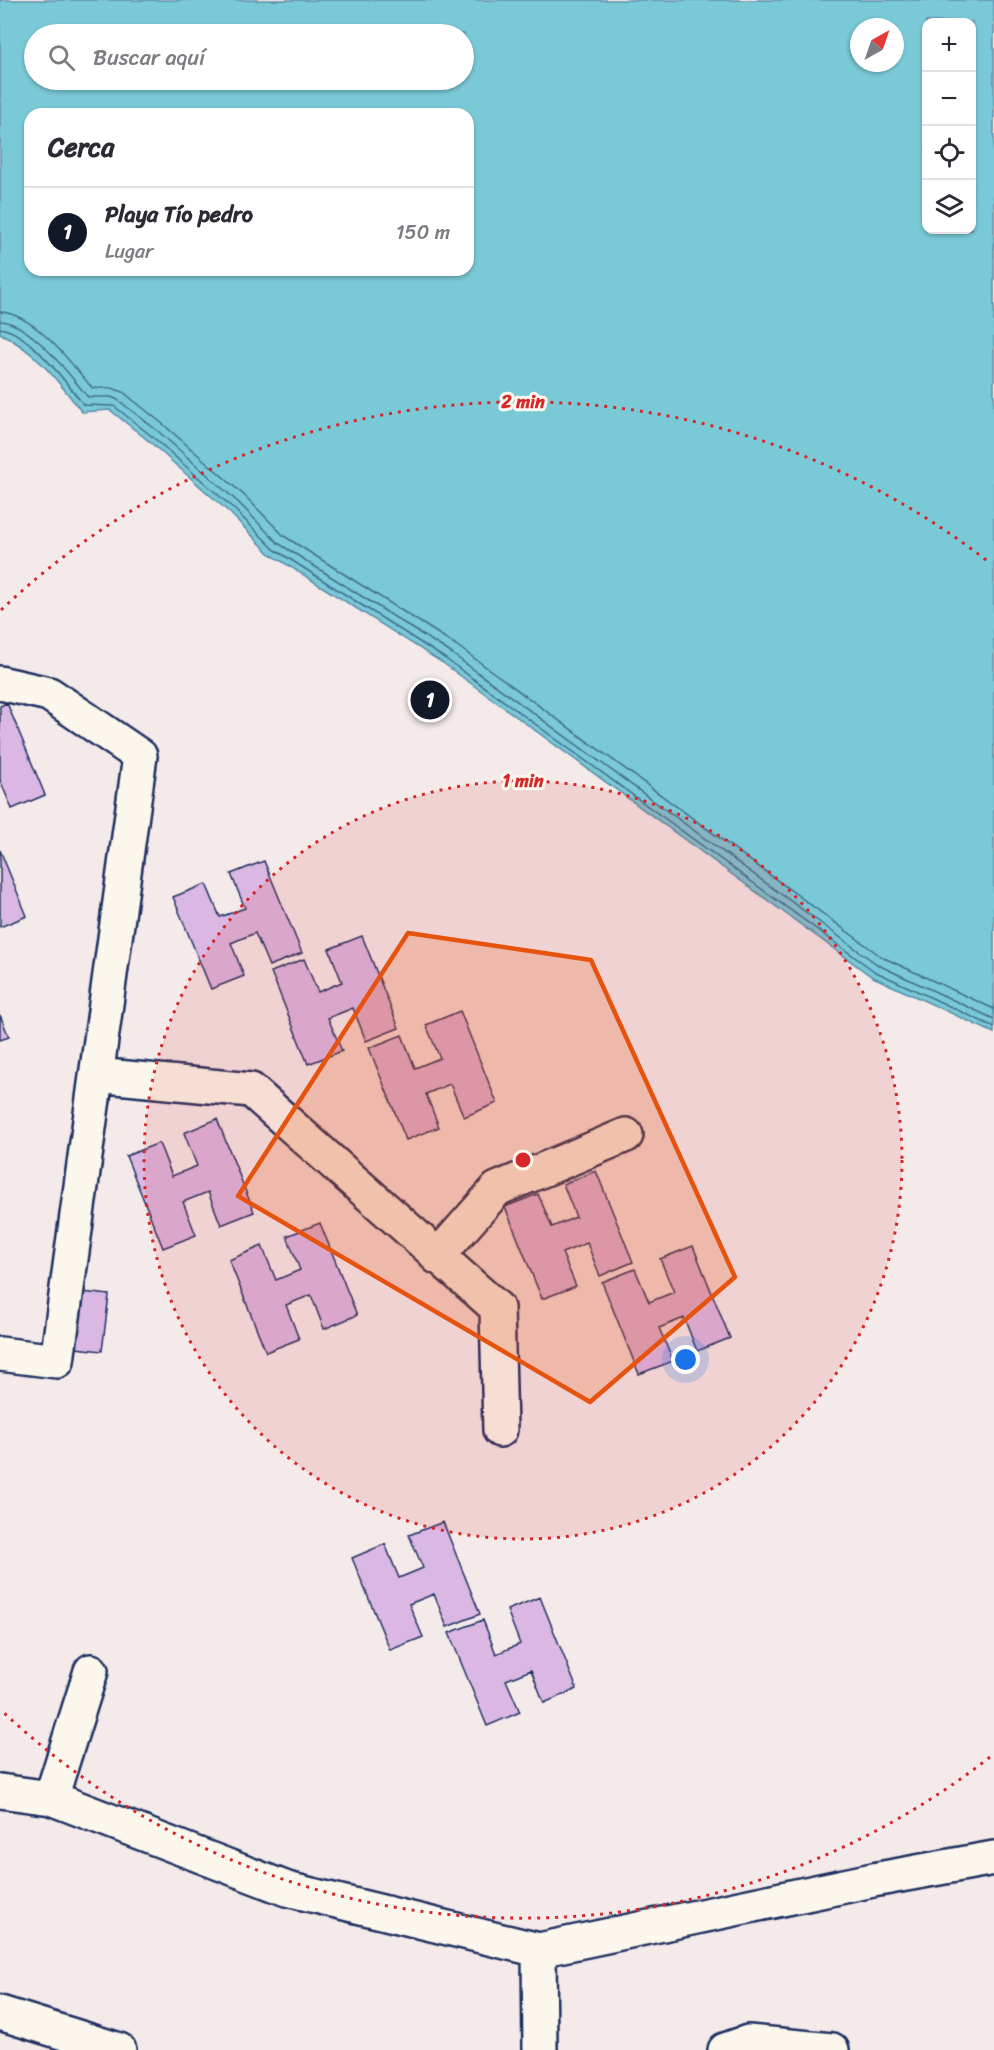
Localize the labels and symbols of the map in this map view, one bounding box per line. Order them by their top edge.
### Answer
north arrow [850,18,904,72]
text: 2 min [500,386,545,418]
pin: 1 [410,678,450,722]
text: 1 min [503,765,544,797]
centre of rings [513,1150,533,1170]
your location [671,1345,700,1374]

